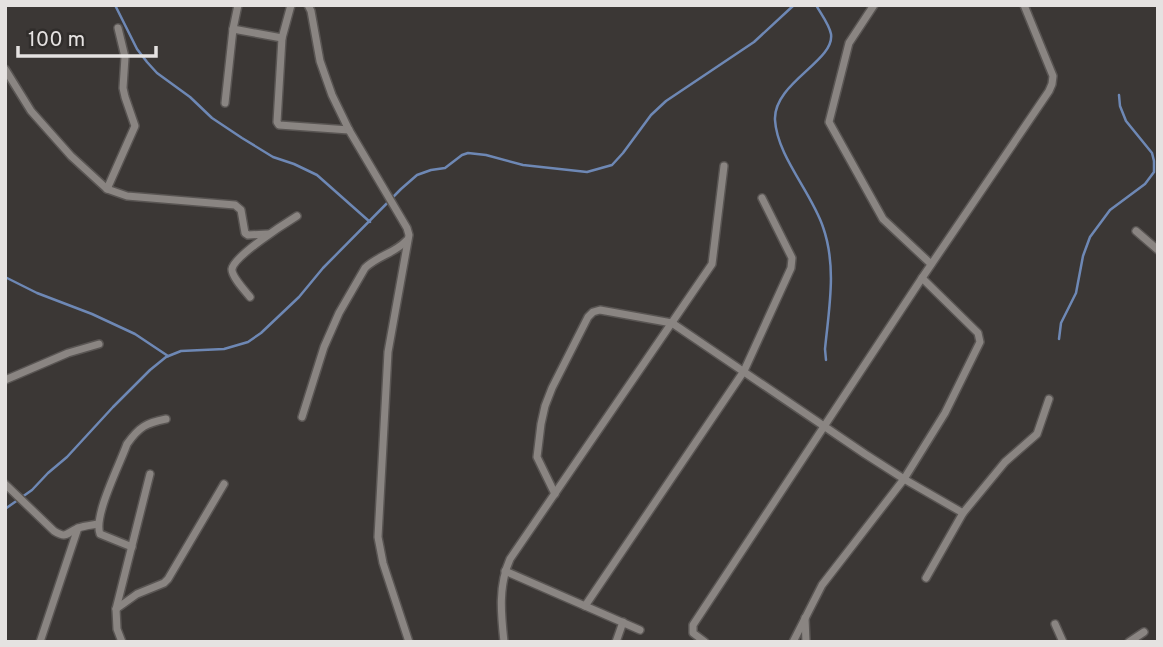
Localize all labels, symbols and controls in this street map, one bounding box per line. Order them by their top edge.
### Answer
scale bar [18,14,156,58]
text: 100 m [28,27,85,54]

